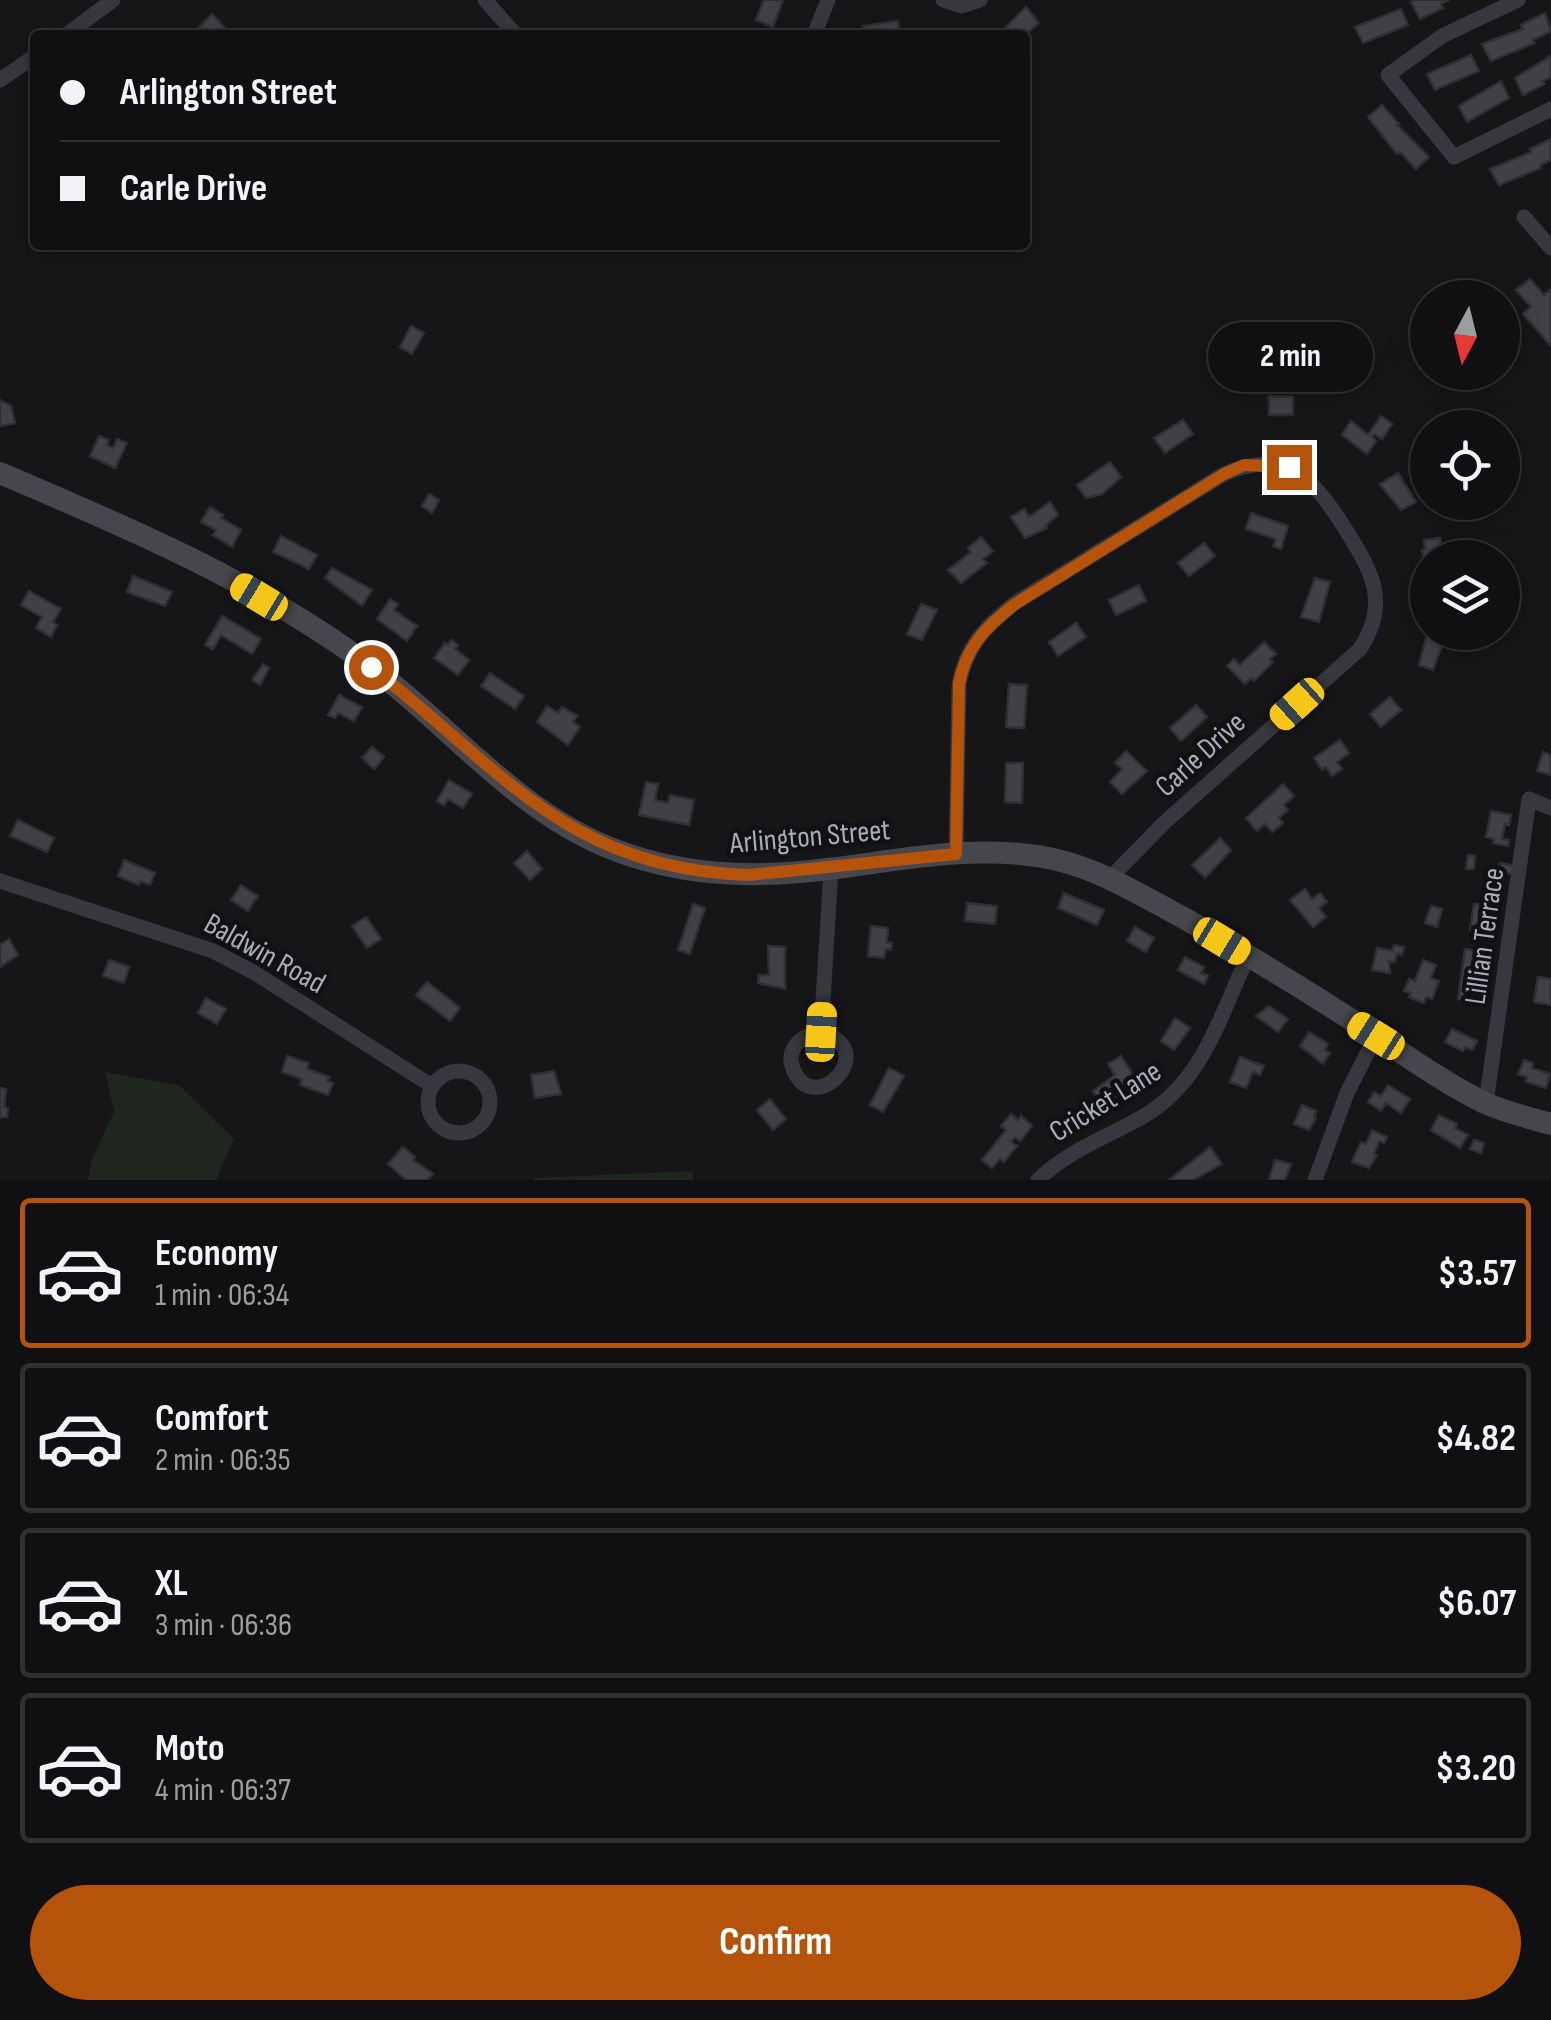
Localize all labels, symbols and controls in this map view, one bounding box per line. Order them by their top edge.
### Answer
text: Arlington Street [120,70,337,115]
text: Carle Drive [120,166,267,211]
north arrow [1410,280,1520,390]
map controls [1410,280,1520,650]
callout: 2 min [1206,322,1372,392]
text: 2 min [1260,337,1321,376]
button: locate [1410,410,1520,520]
route end [1267,445,1312,490]
button: layers [1410,540,1520,650]
car [226,569,292,625]
route start [349,645,394,690]
car [1265,673,1329,735]
street label: Carle Drive [1148,705,1253,805]
street label: Arlington Street [727,812,892,862]
street label: Lillian Terrace [1458,865,1512,1007]
street label: Baldwin Road [198,906,331,1002]
car [1189,913,1255,969]
car [804,1001,838,1063]
car [1343,1007,1409,1065]
street label: Cricket Lane [1043,1053,1168,1150]
icon: car [35,1228,125,1318]
text: Economy [155,1231,278,1276]
text: $3.57 [1438,1251,1516,1296]
text: 1 min · 06:34 [155,1276,289,1315]
icon: car [35,1393,125,1483]
text: Comfort [155,1396,269,1441]
text: $4.82 [1435,1416,1516,1461]
text: 2 min · 06:35 [155,1441,291,1480]
icon: car [35,1558,125,1648]
text: XL [155,1561,188,1606]
text: $6.07 [1437,1581,1516,1626]
text: 3 min · 06:36 [155,1606,292,1645]
icon: car [35,1723,125,1813]
text: Moto [155,1726,225,1771]
text: $3.20 [1435,1746,1516,1791]
text: 4 min · 06:37 [155,1771,291,1810]
button: Confirm [30,1885,1521,2000]

